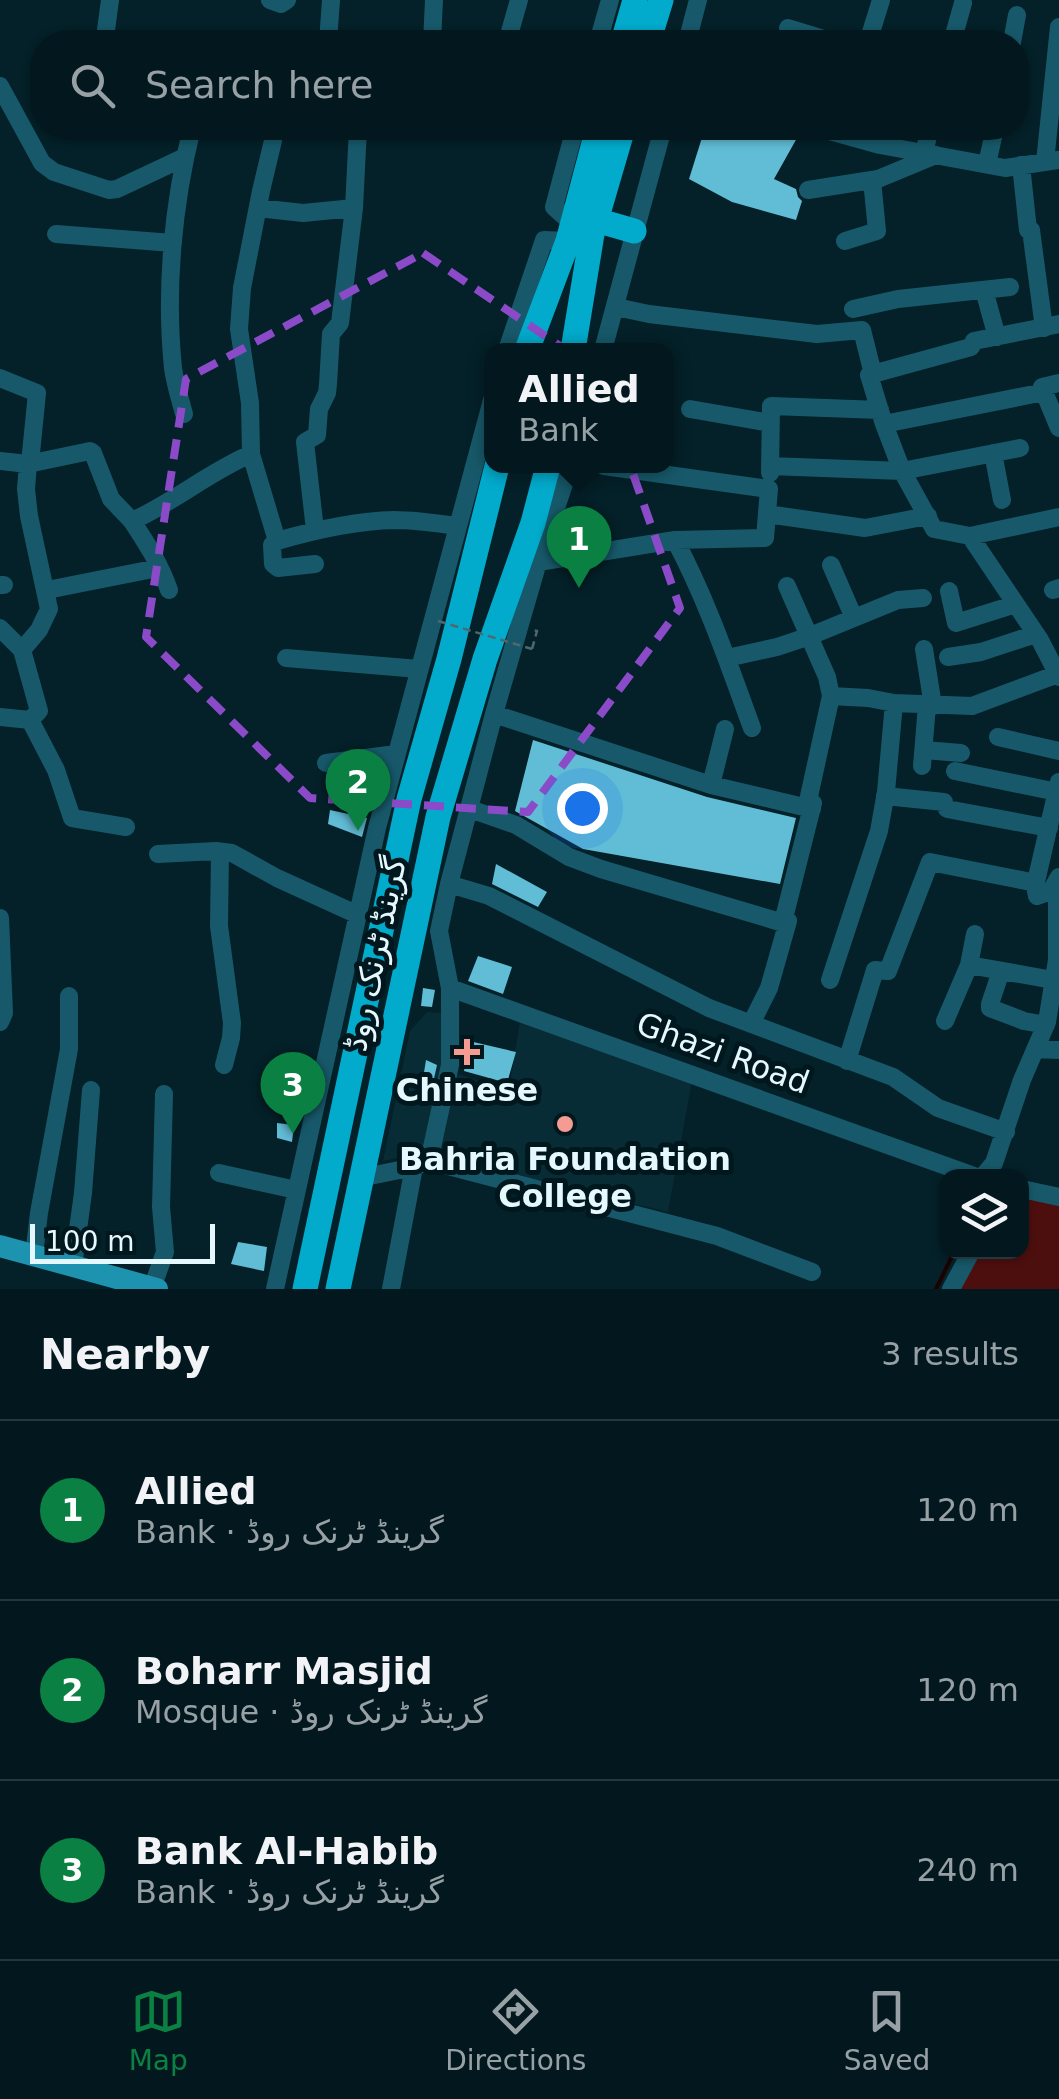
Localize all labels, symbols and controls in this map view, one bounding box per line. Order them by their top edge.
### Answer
search box [30,30,1029,140]
icon: search [65,58,120,113]
text: Search here [145,63,373,107]
popup [484,343,674,473]
text: Allied [518,367,640,411]
text: Bank [518,411,599,449]
pin: 1 [546,506,612,588]
pin: 2 [326,748,390,831]
your location [557,783,608,834]
street label: گرینڈ ٹرنک روڈ [336,853,414,1055]
street label: Ghazi Road [632,1004,814,1102]
marker: Chinese [454,1039,480,1065]
pin: 3 [260,1052,326,1134]
place label: Chinese [396,1071,538,1109]
marker: Bahria Foundation College [554,1113,576,1135]
place label: Bahria Foundation College [399,1140,731,1215]
map controls [939,1169,1029,1259]
button: layers [939,1169,1029,1259]
scale bar [30,1219,215,1264]
text: 100 m [45,1225,135,1258]
text: Nearby [40,1330,210,1379]
text: 3 results [881,1335,1019,1373]
text: Allied [135,1469,256,1513]
text: 1 [61,1491,84,1529]
text: 120 m [917,1491,1019,1529]
text: Bank · گرینڈ ٹرنک روڈ [135,1513,444,1551]
text: Boharr Masjid [135,1649,433,1693]
text: 2 [61,1671,84,1709]
text: 120 m [917,1671,1019,1709]
text: Mosque · گرینڈ ٹرنک روڈ [135,1693,488,1731]
text: Bank Al-Habib [135,1829,438,1873]
text: 3 [61,1851,84,1889]
text: 240 m [917,1851,1019,1889]
text: Bank · گرینڈ ٹرنک روڈ [135,1873,444,1911]
tab: Map [129,1984,188,2077]
tab: Directions [445,1984,586,2077]
tab: Saved [844,1984,930,2077]

